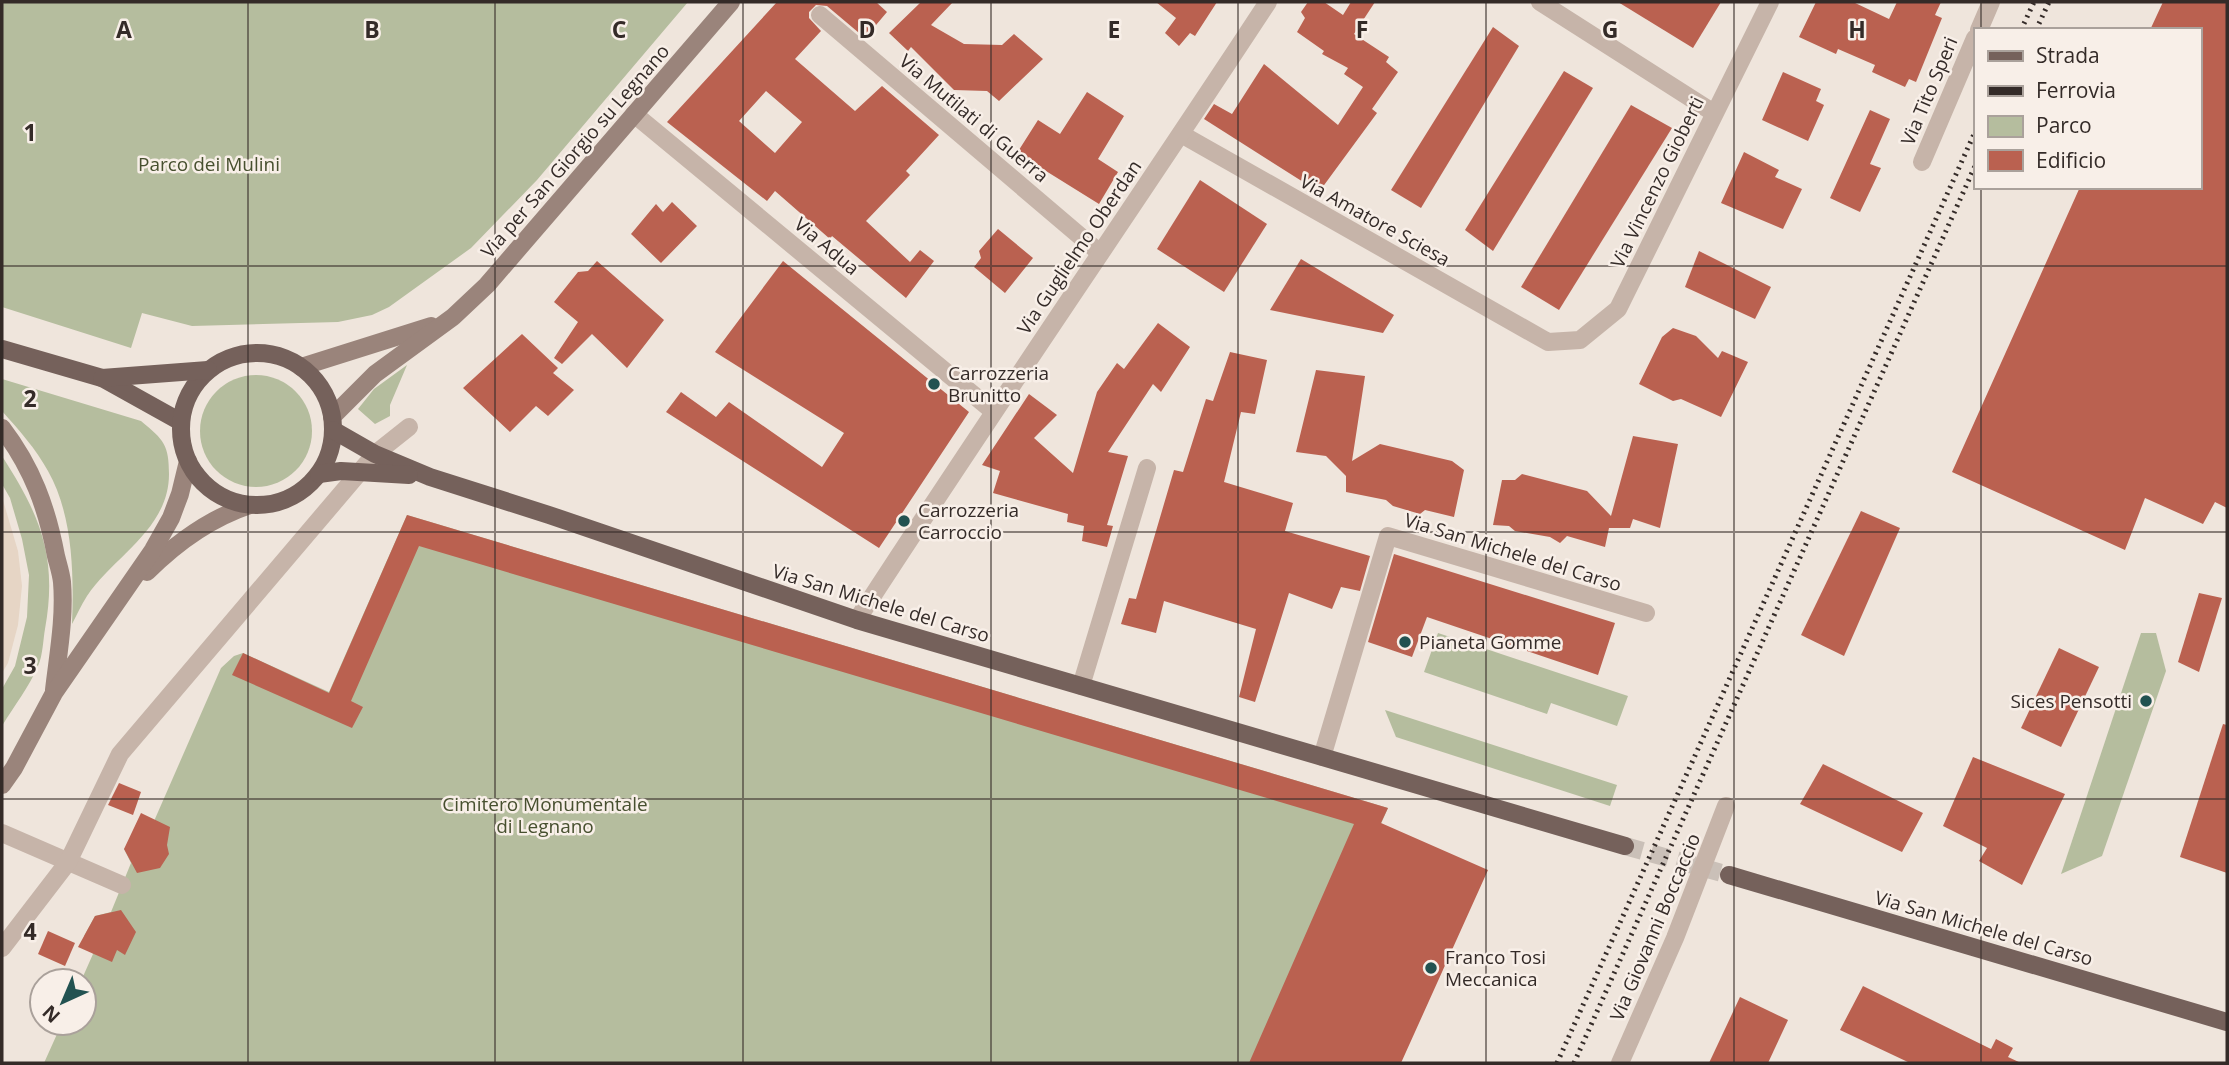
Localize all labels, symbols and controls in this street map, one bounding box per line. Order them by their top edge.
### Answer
text: A [116,13,132,45]
text: B [364,13,380,45]
text: C [612,13,626,45]
text: D [858,13,876,45]
text: E [1108,13,1120,45]
text: F [1356,13,1368,45]
text: G [1602,13,1618,45]
text: H [1848,13,1866,45]
legend [1974,28,2201,189]
street label: Via Tito Speri [1895,33,1963,149]
street label: Via per San Giorgio su Legnano [475,39,675,263]
text: Strada [2036,41,2100,69]
street label: Via Mutilati di Guerra [894,48,1054,188]
text: Ferrovia [2036,76,2116,104]
street label: Via Vincenzo Gioberti [1604,92,1710,272]
text: Parco [2036,111,2092,139]
text: 1 [23,116,37,148]
text: Edificio [2036,146,2106,174]
park label: Parco dei Mulini [138,151,280,177]
street label: Via Guglielmo Oberdan [1011,155,1147,339]
street label: Via Amatore Sciesa [1295,168,1455,272]
street label: Via Adua [789,211,865,281]
place label: Carrozzeria Brunitto [948,360,1049,408]
marker: Carrozzeria Brunitto [926,376,942,392]
text: 2 [23,382,37,414]
place label: Carrozzeria Carroccio [918,497,1019,545]
street label: Via San Michele del Carso [1401,507,1625,597]
marker: Carrozzeria Carroccio [896,513,912,529]
street label: Via San Michele del Carso [769,558,993,648]
place label: Pianeta Gomme [1419,629,1561,655]
marker: Pianeta Gomme [1397,634,1413,650]
text: 3 [23,649,37,681]
place label: Sices Pensotti [2010,688,2132,714]
marker: Sices Pensotti [2138,693,2154,709]
park label: Cimitero Monumentale di Legnano [442,791,648,839]
street label: Via Giovanni Boccaccio [1604,829,1706,1025]
street label: Via San Michele del Carso [1872,884,2096,972]
text: 4 [23,915,37,947]
place label: Franco Tosi Meccanica [1445,944,1546,992]
marker: Franco Tosi Meccanica [1423,960,1439,976]
north arrow [28,967,98,1037]
text: N [37,1000,66,1029]

